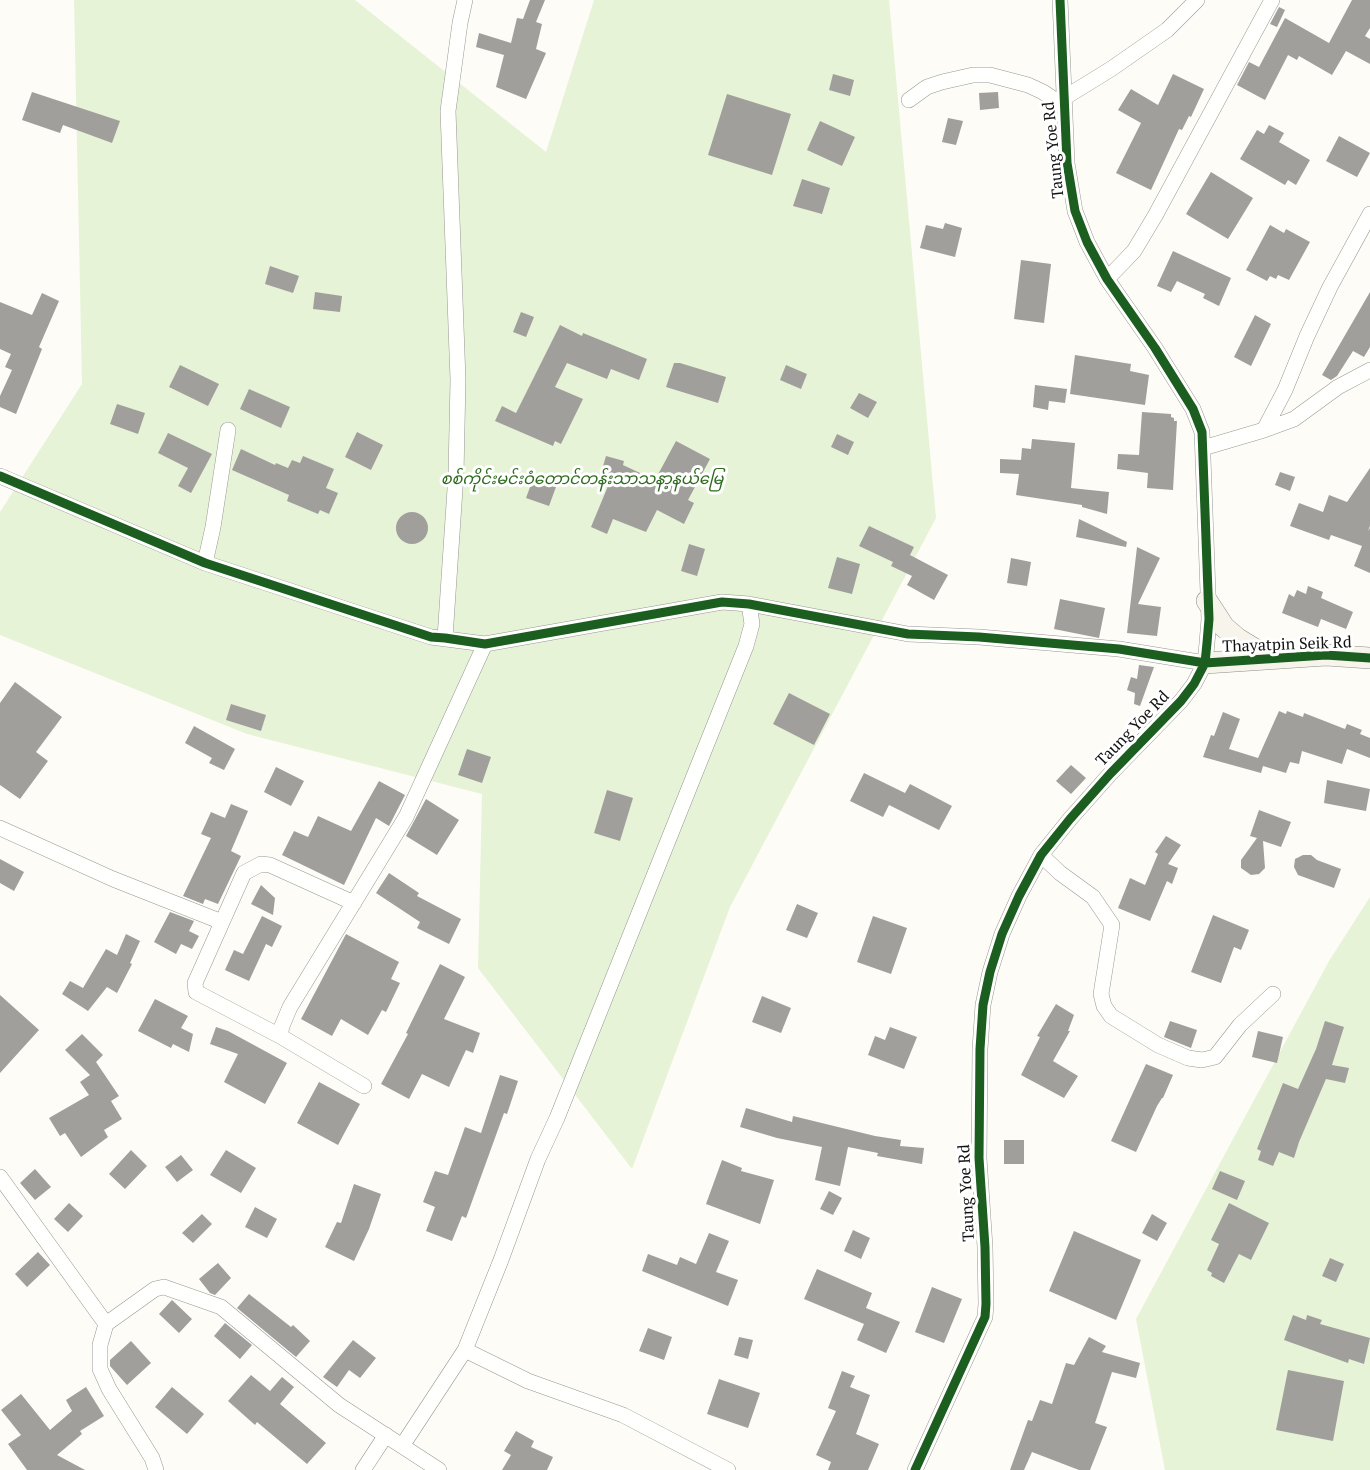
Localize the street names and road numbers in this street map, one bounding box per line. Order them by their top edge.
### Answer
street label: Taung Yoe Rd [1039,101,1069,199]
street label: Thayatpin Seik Rd [1222,633,1352,657]
street label: Taung Yoe Rd [1092,687,1174,771]
street label: Taung Yoe Rd [955,1144,979,1242]

